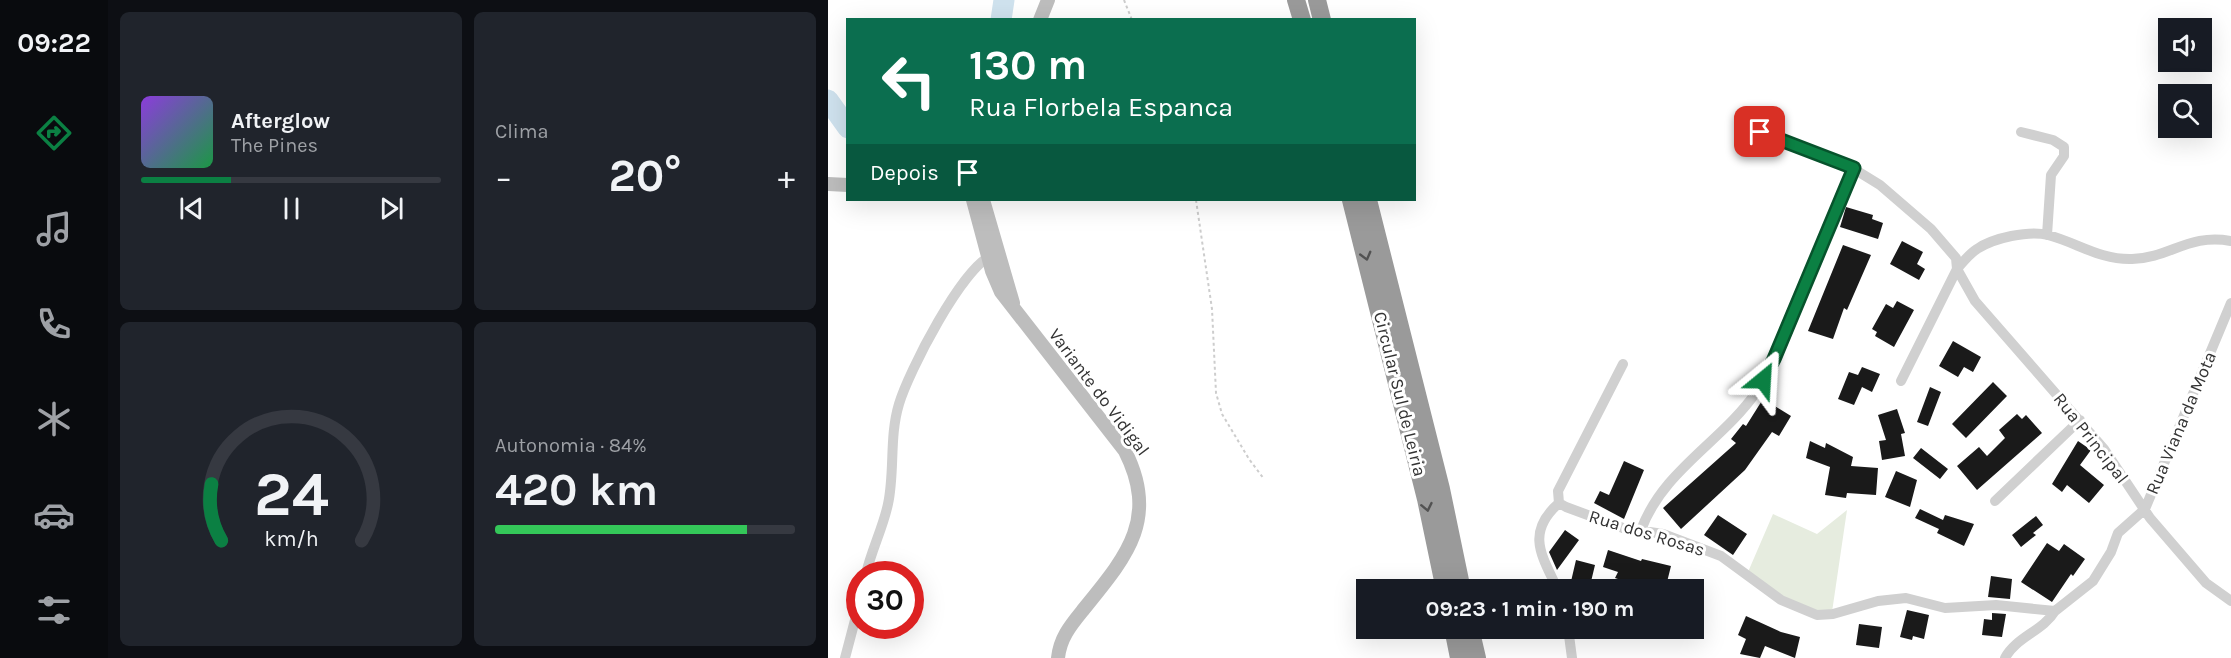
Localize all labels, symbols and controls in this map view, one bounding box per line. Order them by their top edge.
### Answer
map controls [2158,18,2212,138]
button: sound [2158,18,2212,72]
text: 09:22 [17,27,91,59]
text: 130 m [969,40,1087,90]
icon: left [870,42,948,120]
button: search [2158,84,2212,138]
text: Rua Florbela Espanca [969,91,1233,123]
pin [1734,106,1785,157]
text: Afterglow [231,108,330,134]
icon: directions [33,112,75,154]
icon: arrive [1743,115,1776,148]
text: Clima [495,120,549,143]
text: The Pines [231,134,318,157]
text: 20° [608,150,682,202]
icon: arrive [951,156,984,189]
text: − [495,158,512,196]
text: + [778,158,795,196]
text: Depois [870,160,939,186]
icon: previous [175,192,208,225]
icon: pause [275,192,308,225]
icon: next [375,192,408,225]
icon: music [33,208,75,250]
one-way arrow [1358,251,1371,261]
icon: phone [33,303,75,345]
street label: Circular Sul de Leiria [1369,309,1431,479]
street label: Variante do Vidigal [1044,324,1154,460]
position arrow [1731,348,1795,412]
street label: Rua Viana da Mota [2141,348,2221,498]
street label: Rua Principal [2049,388,2133,488]
icon: climate [33,398,75,440]
text: Autonomia · 84% [495,434,647,457]
text: 24 [254,458,328,531]
text: 420 km [495,464,658,516]
icon: car [33,494,75,536]
one-way arrow [1420,501,1433,511]
street label: Rua dos Rosas [1586,505,1708,561]
text: km/h [264,526,318,551]
speed limit sign: 30 [846,561,924,639]
icon: filters [33,589,75,631]
text: 09:23 · 1 min · 190 m [1426,596,1634,622]

